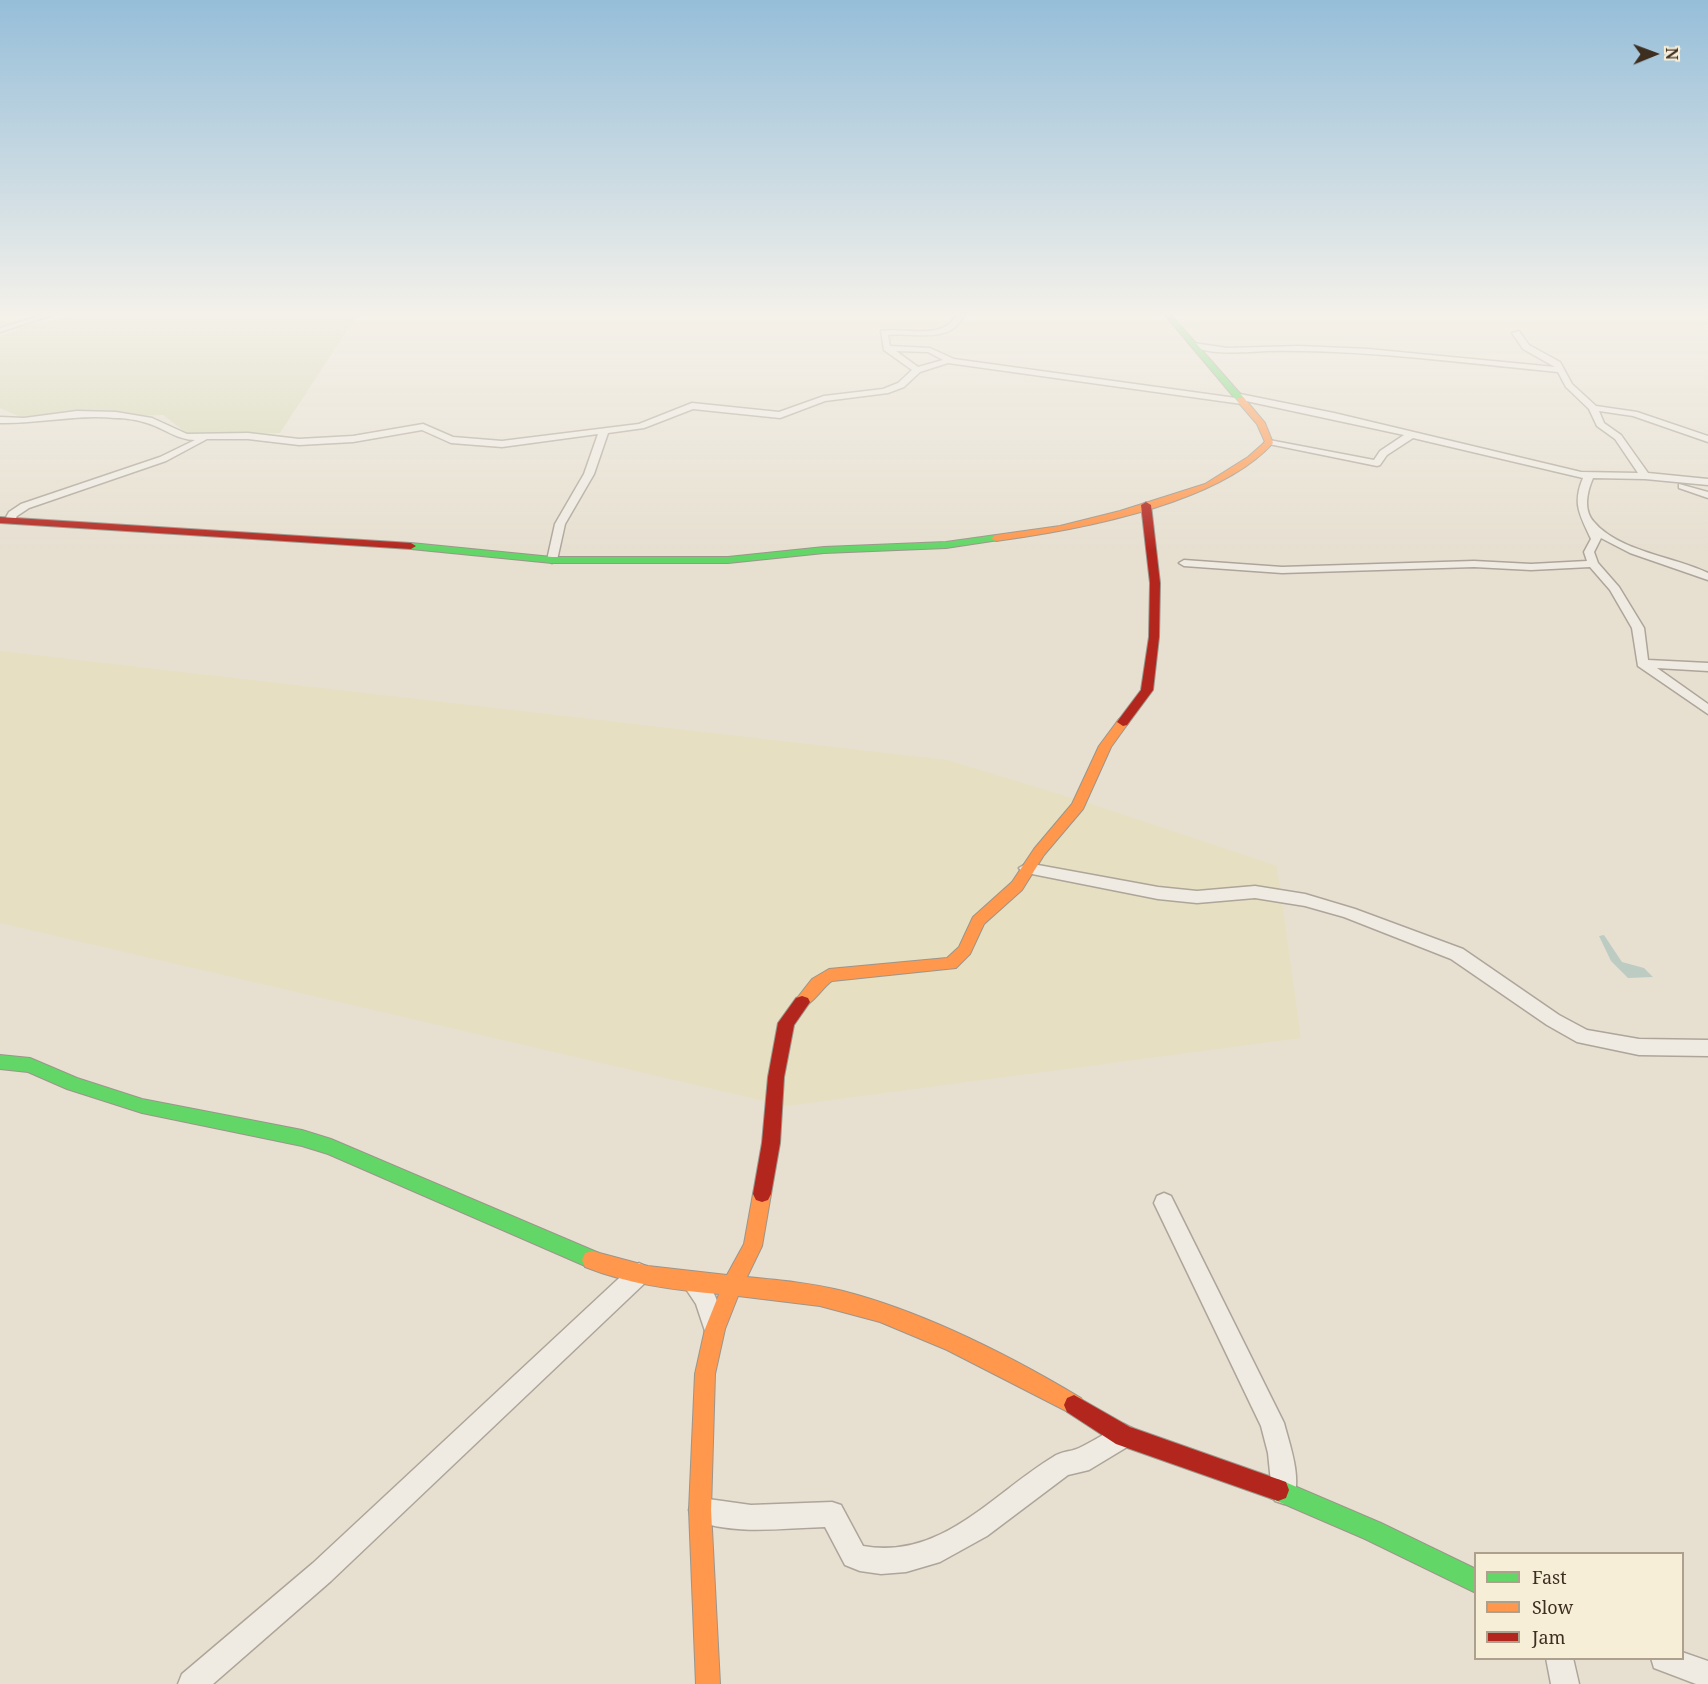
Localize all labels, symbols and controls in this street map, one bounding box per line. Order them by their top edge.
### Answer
north arrow [1624,24,1684,84]
text: N [1661,47,1683,60]
legend [1474,1552,1684,1660]
text: Fast [1532,1565,1567,1589]
text: Slow [1532,1595,1573,1619]
text: Jam [1532,1625,1566,1649]

